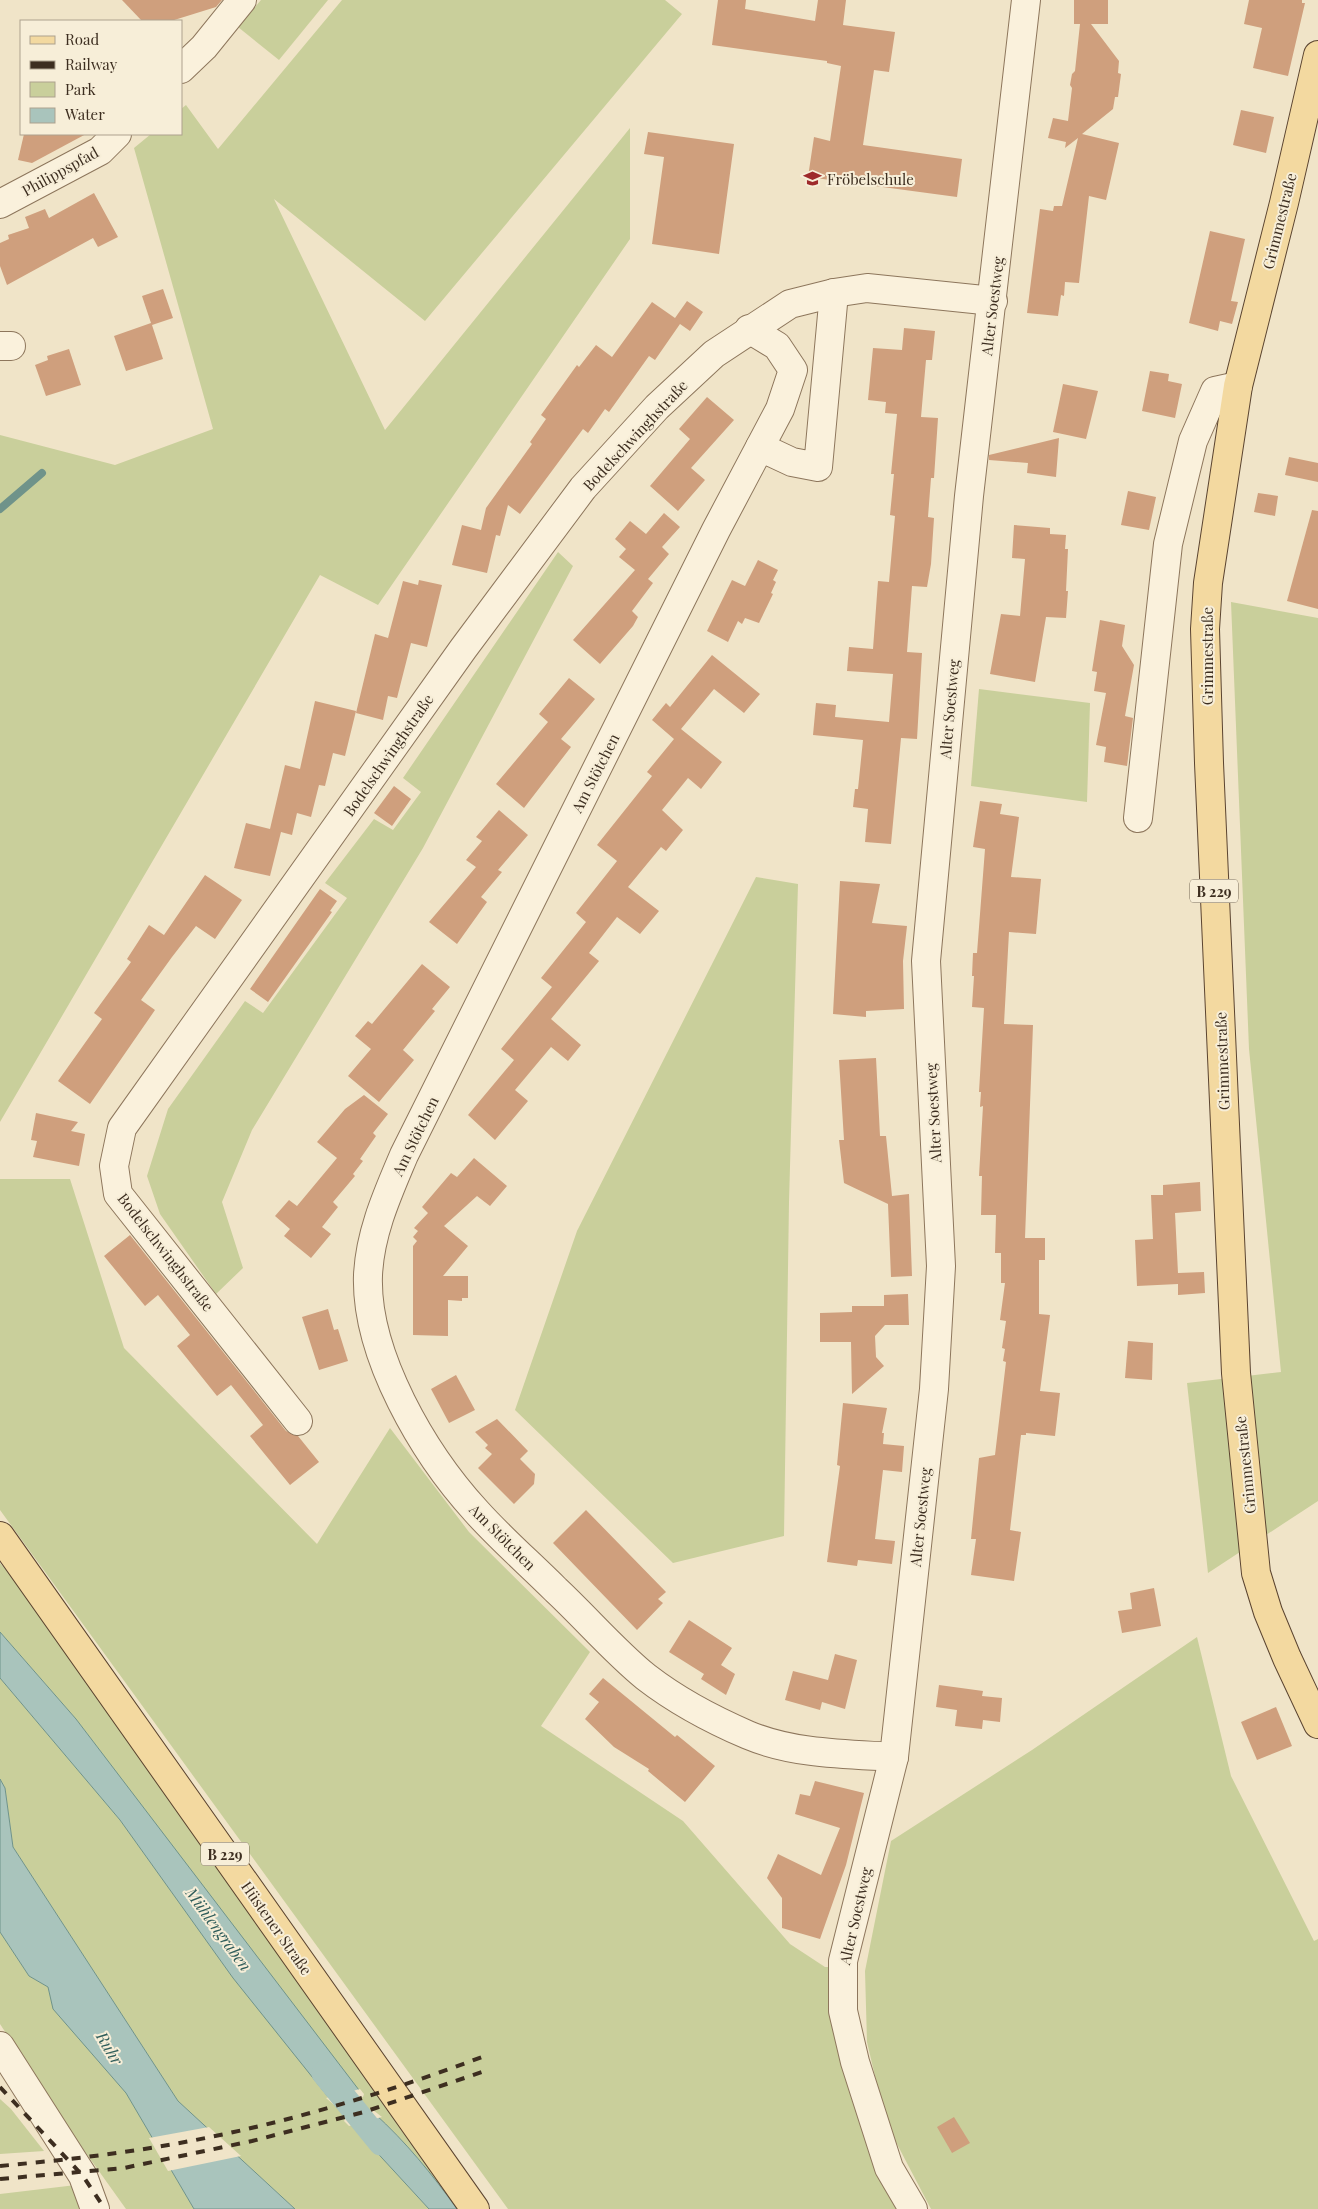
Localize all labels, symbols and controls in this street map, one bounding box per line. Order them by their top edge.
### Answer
legend [20,20,182,135]
text: Road [65,29,99,49]
text: Railway [65,54,118,74]
text: Park [65,79,97,99]
text: Water [64,104,105,124]
street label: Philippspfad [18,142,102,200]
school or university icon: Fröbelschule [803,169,823,189]
place label: Fröbelschule [827,169,914,189]
street label: Grimmestraße [1257,171,1301,271]
street label: Alter Soestweg [976,255,1008,358]
street label: Bodelschwinghstraße [578,375,692,495]
street label: Grimmestraße [1197,607,1217,705]
street label: Alter Soestweg [935,658,963,760]
street label: Bodelschwinghstraße [338,690,438,820]
street label: Am Stötchen [566,730,623,817]
road number: B 229 [1190,879,1238,902]
street label: Grimmestraße [1210,1012,1234,1110]
street label: Alter Soestweg [920,1063,946,1164]
street label: Am Stötchen [387,1093,443,1180]
street label: Bodelschwinghstraße [114,1189,218,1315]
street label: Grimmestraße [1230,1415,1260,1515]
street label: Alter Soestweg [905,1466,935,1569]
street label: Am Stötchen [465,1499,541,1575]
road number: B 229 [201,1842,249,1866]
street label: Alter Soestweg [834,1865,876,1968]
street label: Hüstener Straße [237,1877,317,1979]
water label: Mühlengraben [181,1882,256,1975]
water label: Ruhr [91,2027,129,2069]

